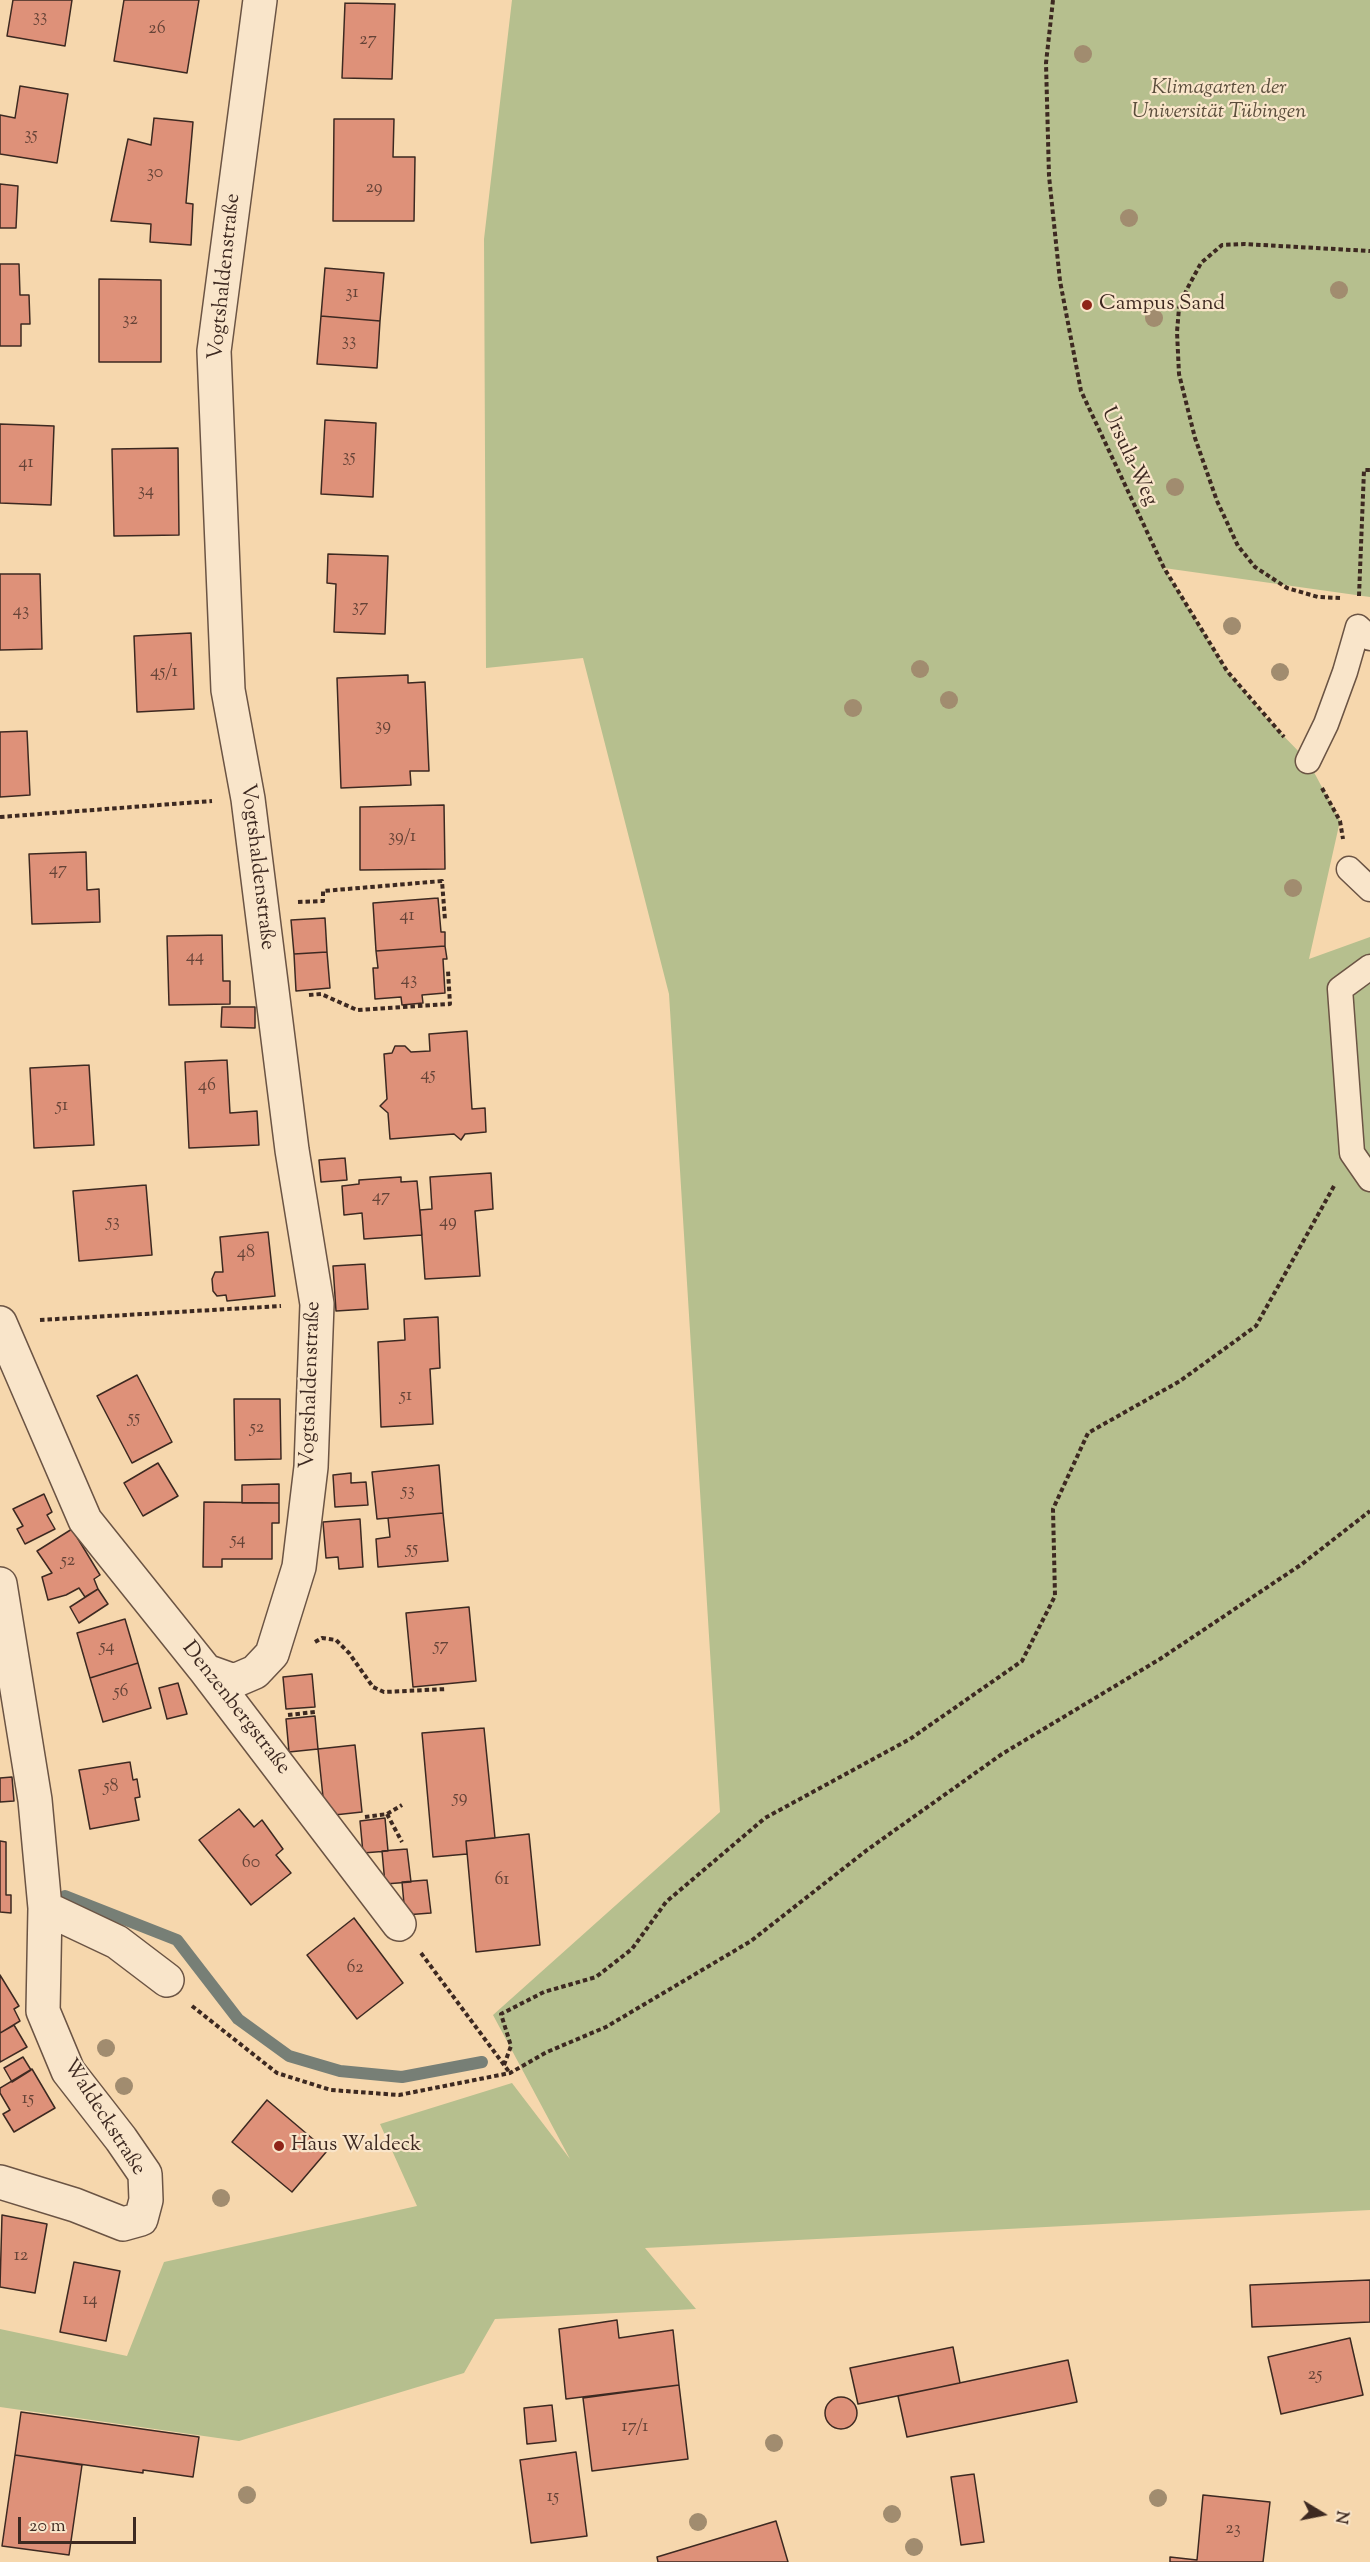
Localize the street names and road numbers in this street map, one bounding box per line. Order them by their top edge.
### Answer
street label: Vogtshaldenstraße [205,192,247,362]
street label: Ursula-Weg [1094,403,1162,511]
street label: Vogtshaldenstraße [233,782,279,952]
street label: Vogtshaldenstraße [296,1301,328,1469]
street label: Denzenbergstraße [175,1637,295,1781]
street label: Waldeckstraße [56,2055,150,2181]

